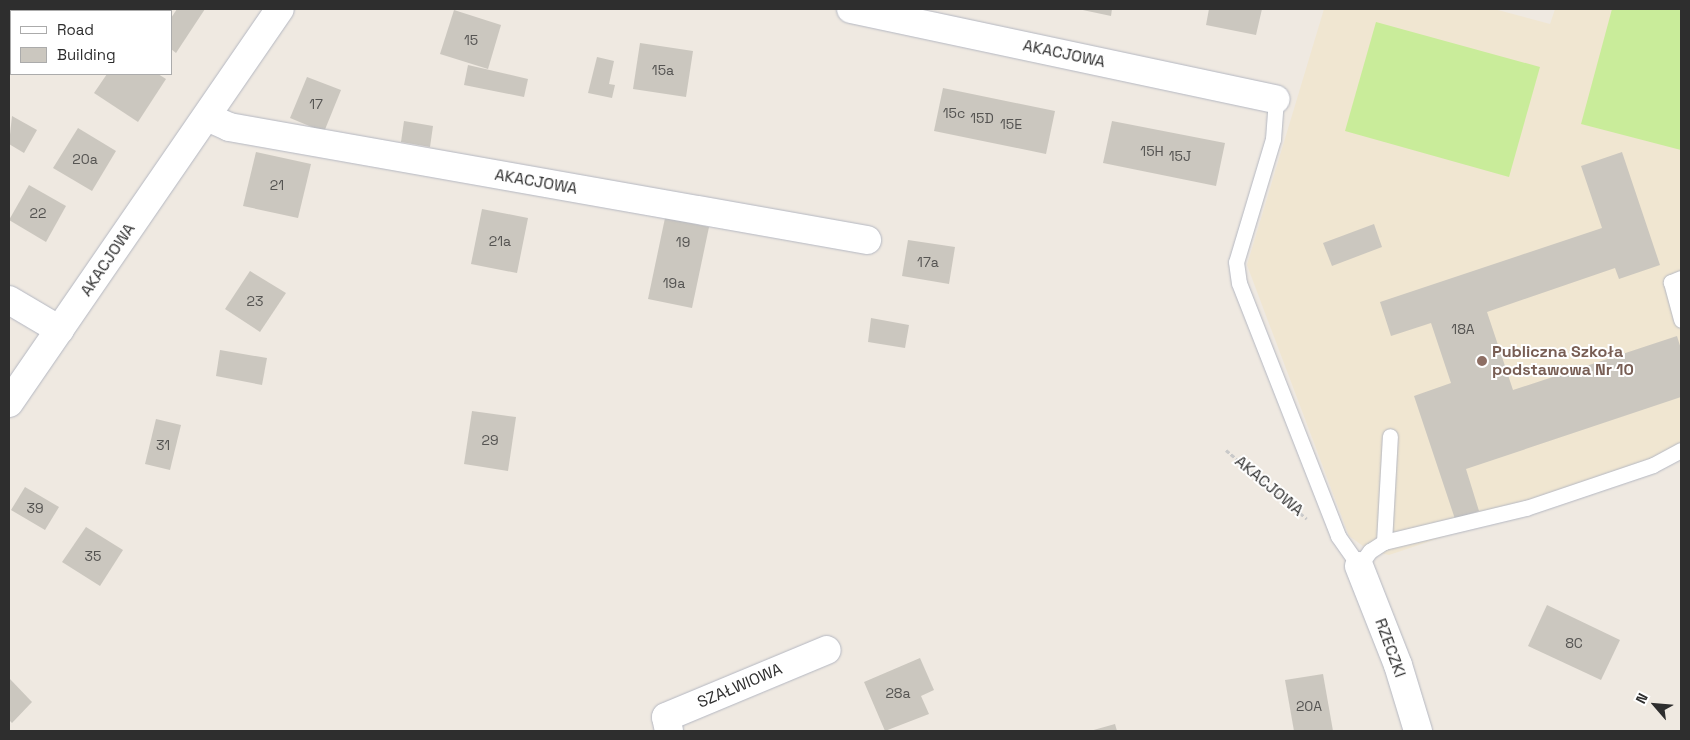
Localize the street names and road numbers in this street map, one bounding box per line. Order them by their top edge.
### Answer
street label: AKACJOWA [1021,36,1107,72]
street label: AKACJOWA [493,165,579,199]
street label: AKACJOWA [77,220,139,300]
street label: AKACJOWA [1231,452,1307,520]
street label: RZECZKI [1370,616,1410,680]
street label: SZAŁWIOWA [695,660,785,712]

